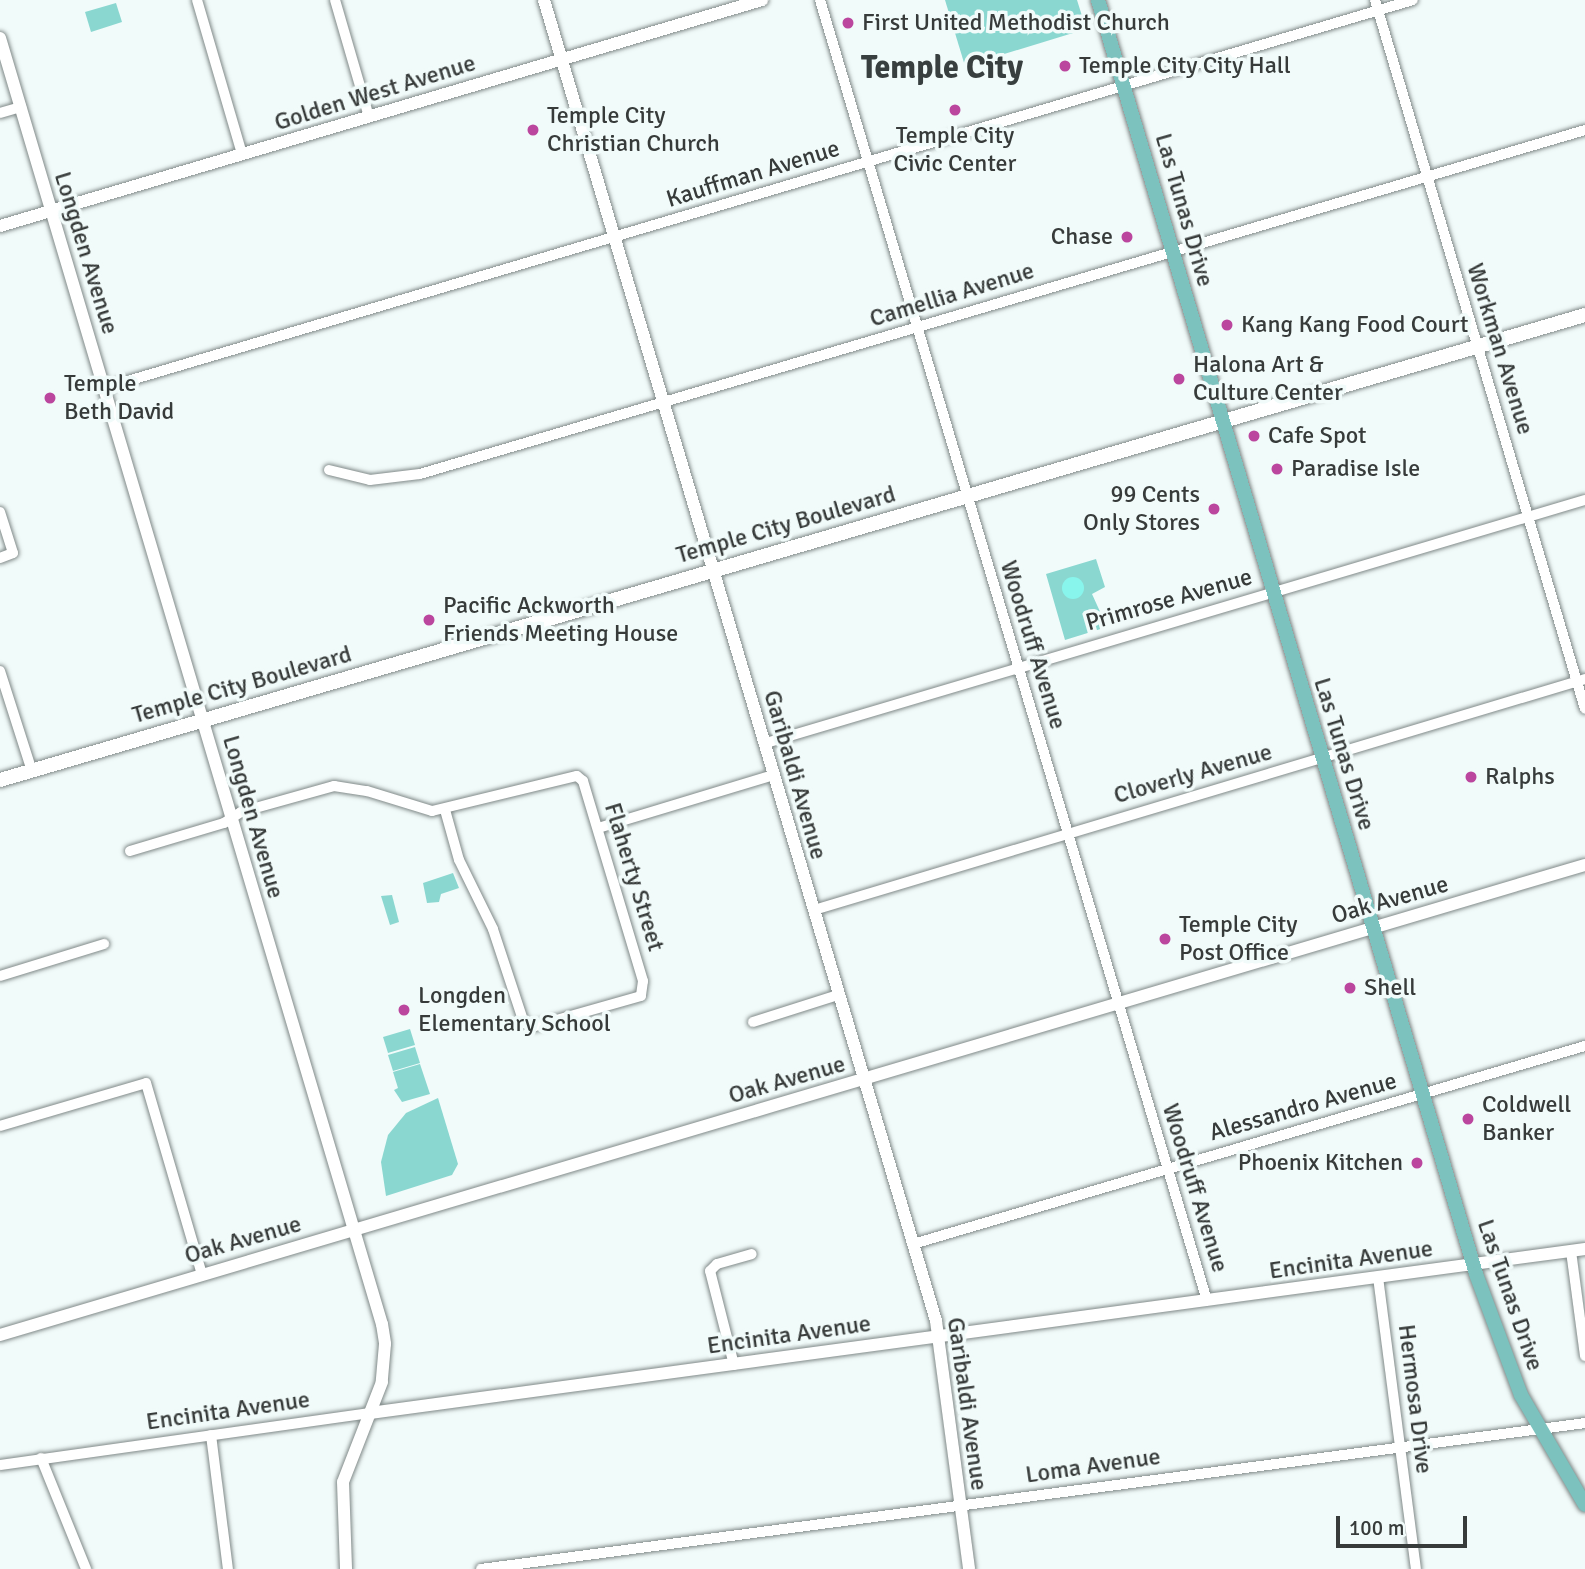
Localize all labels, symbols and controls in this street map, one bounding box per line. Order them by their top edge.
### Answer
place label: First United Methodist Church [862,9,1170,37]
marker: First United Methodist Church [840,15,856,31]
street label: Golden West Avenue [271,49,479,137]
district label: Temple City [861,49,1023,87]
place label: Temple City City Hall [1079,52,1291,80]
marker: Temple City City Hall [1057,58,1073,74]
place label: Temple City Christian Church [547,102,720,158]
marker: Temple City Civic Center [947,102,963,118]
marker: Temple City Christian Church [525,122,541,138]
place label: Temple City Civic Center [894,122,1016,178]
street label: Las Tunas Drive [1148,130,1220,290]
street label: Kauffman Avenue [663,134,843,214]
street label: Longden Avenue [48,168,124,338]
place label: Chase [1051,223,1113,251]
marker: Chase [1119,229,1135,245]
street label: Camellia Avenue [866,256,1038,334]
street label: Workman Avenue [1460,260,1540,438]
place label: Kang Kang Food Court [1241,311,1468,339]
marker: Kang Kang Food Court [1219,317,1235,333]
place label: Halona Art & Culture Center [1193,351,1343,407]
place label: Temple Beth David [64,370,174,426]
marker: Halona Art & Culture Center [1171,371,1187,387]
marker: Temple Beth David [42,390,58,406]
place label: Cafe Spot [1268,422,1366,450]
marker: Cafe Spot [1246,428,1262,444]
place label: Paradise Isle [1291,455,1420,483]
marker: Paradise Isle [1269,461,1285,477]
street label: Temple City Boulevard [673,480,899,570]
place label: 99 Cents Only Stores [1083,481,1200,537]
marker: 99 Cents Only Stores [1206,501,1222,517]
street label: Woodruff Avenue [994,557,1072,733]
street label: Primrose Avenue [1082,562,1256,638]
place label: Pacific Ackworth Friends Meeting House [443,592,678,648]
marker: Pacific Ackworth Friends Meeting House [421,612,437,628]
street label: Temple City Boulevard [129,640,355,730]
street label: Las Tunas Drive [1307,674,1381,834]
street label: Garibaldi Avenue [757,687,833,863]
street label: Longden Avenue [216,732,290,902]
street label: Cloverly Avenue [1111,738,1275,810]
place label: Ralphs [1485,763,1555,791]
marker: Ralphs [1463,769,1479,785]
street label: Flaherty Street [598,799,670,955]
street label: Oak Avenue [1328,870,1452,930]
place label: Temple City Post Office [1179,911,1297,967]
marker: Temple City Post Office [1157,931,1173,947]
place label: Shell [1364,974,1416,1002]
marker: Shell [1342,980,1358,996]
place label: Longden Elementary School [418,982,611,1038]
marker: Longden Elementary School [396,1002,412,1018]
street label: Oak Avenue [725,1050,849,1110]
street label: Alessandro Avenue [1206,1066,1400,1148]
place label: Coldwell Banker [1482,1091,1571,1147]
street label: Woodruff Avenue [1156,1100,1234,1276]
marker: Coldwell Banker [1460,1111,1476,1127]
place label: Phoenix Kitchen [1238,1149,1403,1177]
marker: Phoenix Kitchen [1409,1155,1425,1171]
street label: Oak Avenue [181,1210,305,1270]
street label: Las Tunas Drive [1471,1216,1549,1374]
street label: Encinita Avenue [1267,1234,1435,1286]
street label: Encinita Avenue [705,1309,873,1361]
street label: Garibaldi Avenue [941,1316,993,1492]
street label: Hermosa Drive [1392,1323,1438,1475]
street label: Encinita Avenue [144,1385,312,1437]
street label: Loma Avenue [1024,1442,1162,1490]
scale bar [1340,1502,1471,1546]
text: 100 m [1349,1515,1404,1541]

